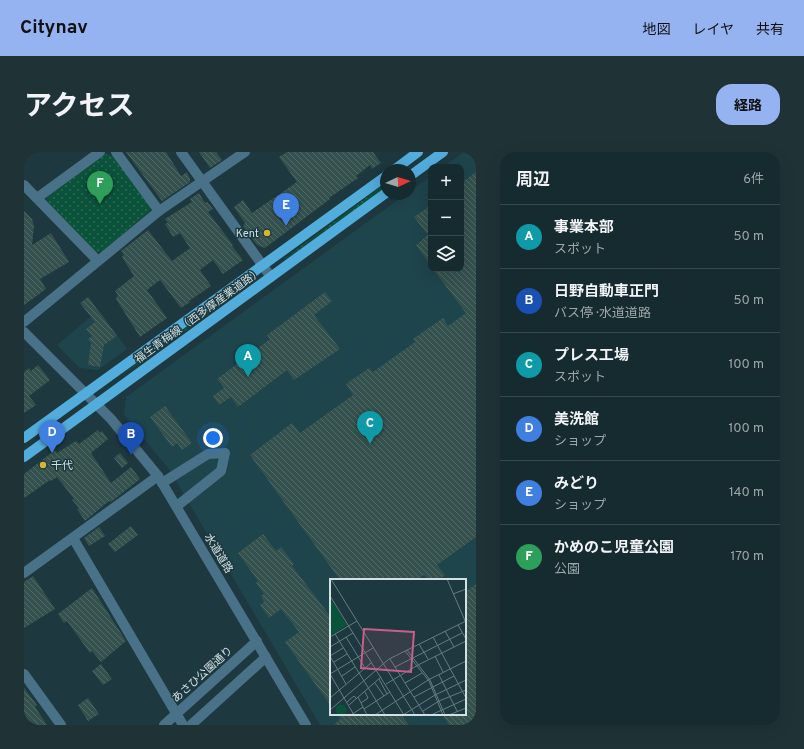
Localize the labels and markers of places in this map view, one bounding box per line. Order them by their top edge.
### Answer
pin: F [87,171,113,204]
pin: E [273,193,299,226]
place label: Kent [236,227,259,241]
marker: Kent [262,228,272,238]
pin: A [235,344,261,377]
pin: C [357,411,383,444]
pin: D [39,420,65,453]
pin: B [118,422,144,455]
place label: 千代 [51,459,73,473]
marker: 千代 [38,460,48,470]

